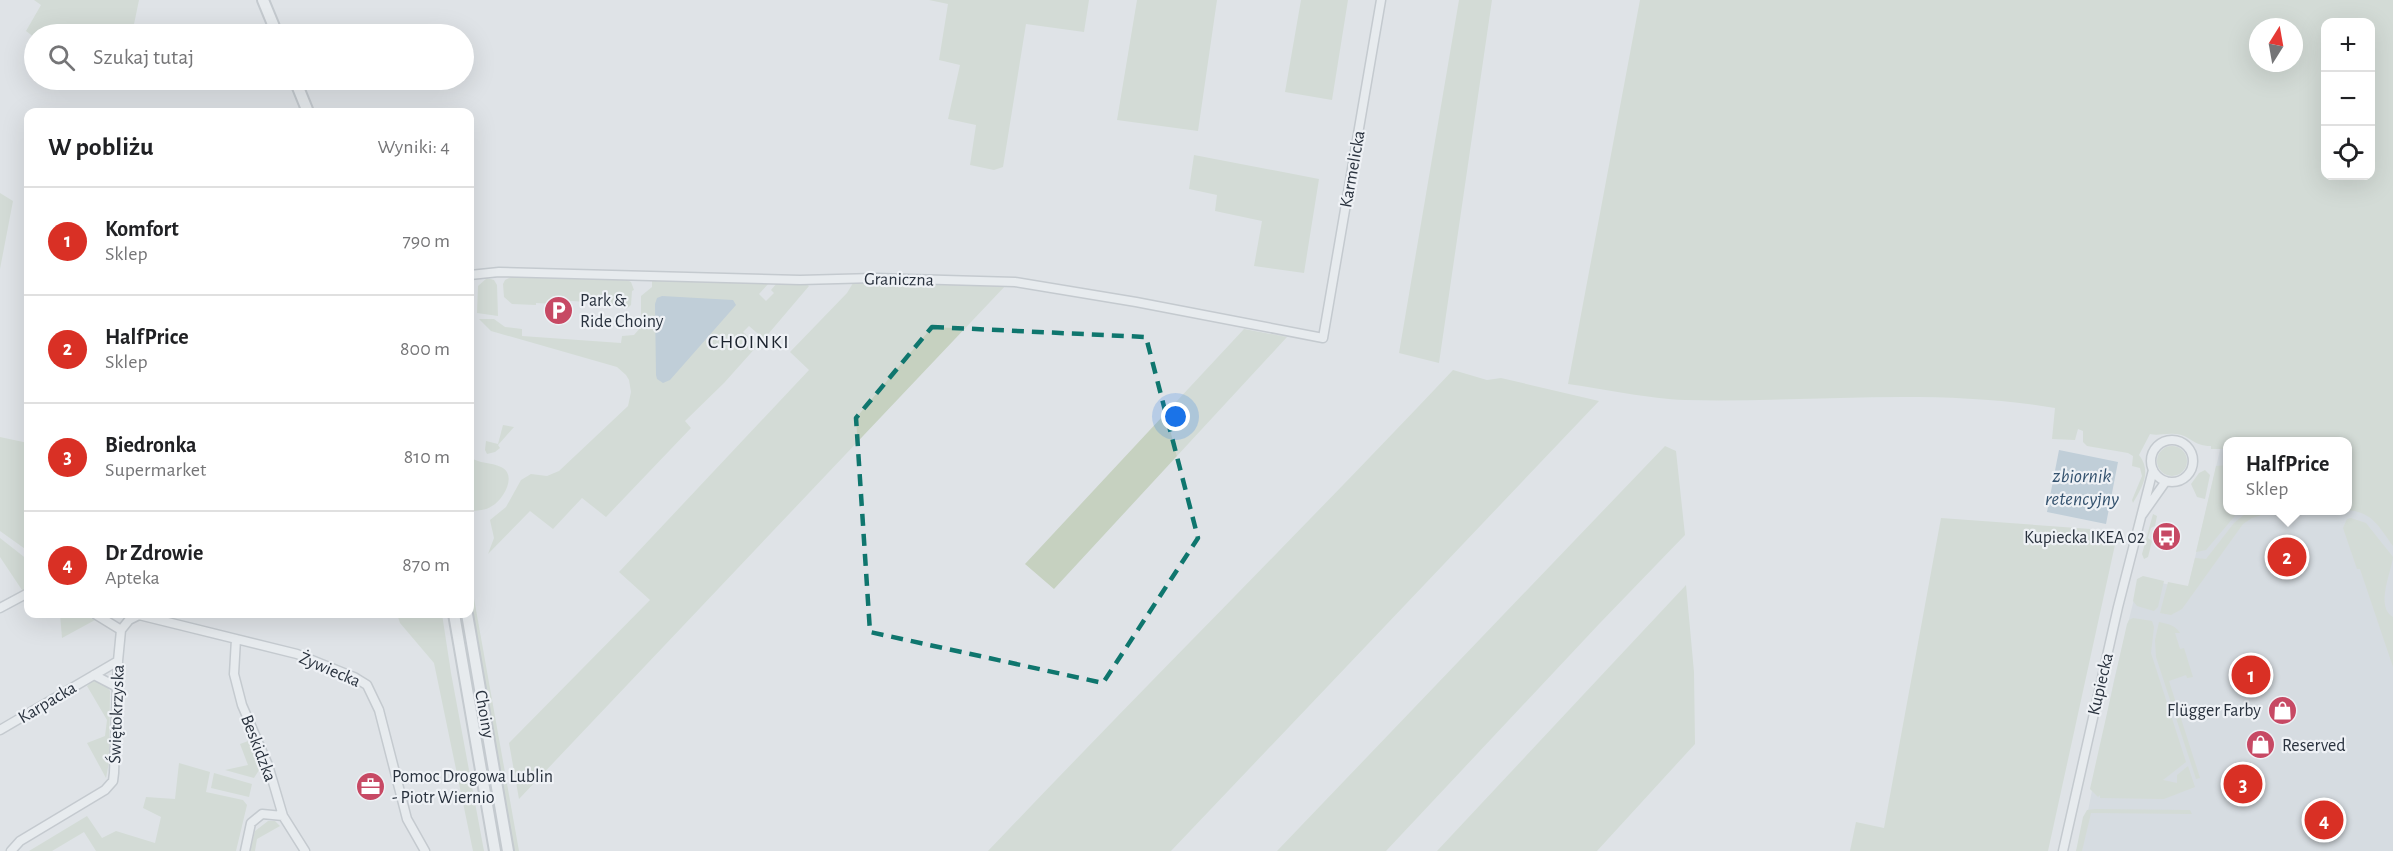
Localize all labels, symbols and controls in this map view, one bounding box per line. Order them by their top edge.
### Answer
north arrow [2249,18,2303,72]
map controls [2321,18,2375,180]
button: + [2321,18,2375,72]
search box [24,24,474,90]
icon: search [45,41,78,74]
text: Szukaj tutaj [93,46,194,68]
button: − [2321,72,2375,126]
button: locate [2321,126,2375,180]
street label: Karmelicka [1337,129,1369,209]
text: W pobliżu [48,134,154,160]
text: Wyniki: 4 [377,137,450,157]
text: Komfort [105,218,179,240]
text: 1 [64,231,71,251]
text: 790 m [402,231,450,251]
text: Sklep [105,244,148,264]
street label: Graniczna [864,270,934,290]
place label: Park & Ride Choiny [580,292,664,331]
parking icon: Park & Ride Choiny [543,294,575,326]
text: HalfPrice [105,326,189,348]
district label: CHOINKI [708,332,790,352]
text: 2 [63,339,72,359]
text: 800 m [400,339,450,359]
text: Sklep [105,352,148,372]
your location [1161,402,1190,431]
text: Biedronka [105,434,197,456]
popup [2223,437,2352,515]
text: 3 [63,447,72,467]
text: 810 m [404,447,450,467]
text: HalfPrice [2246,453,2329,475]
text: Supermarket [105,460,206,480]
water label: zbiornik retencyjny [2045,466,2120,509]
text: Sklep [2246,479,2288,499]
bus stop icon: Kupiecka IKEA 02 [2150,521,2182,553]
place label: Kupiecka IKEA 02 [2024,529,2145,547]
pin: 2 [2268,534,2306,580]
text: Dr Zdrowie [105,542,203,564]
text: 4 [62,555,73,575]
text: 870 m [402,555,450,575]
text: Apteka [105,568,160,588]
street label: Żywiecka [296,647,364,691]
street label: Kupiecka [2085,651,2117,717]
pin: 1 [2232,652,2270,698]
street label: Świętokrzyska [103,664,128,764]
street label: Karpacka [15,679,80,727]
street label: Choiny [471,689,497,740]
shop icon: Flügger Farby [2266,694,2298,726]
place label: Flügger Farby [2167,702,2261,720]
street label: Beskidzka [237,712,279,784]
shop icon: Reserved [2245,729,2277,761]
place label: Reserved [2282,737,2346,755]
pin: 3 [2224,762,2262,806]
place label: Pomoc Drogowa Lublin - Piotr Wiernio [392,768,553,807]
office icon: Pomoc Drogowa Lublin - Piotr Wiernio [355,770,387,802]
pin: 4 [2304,798,2344,842]

